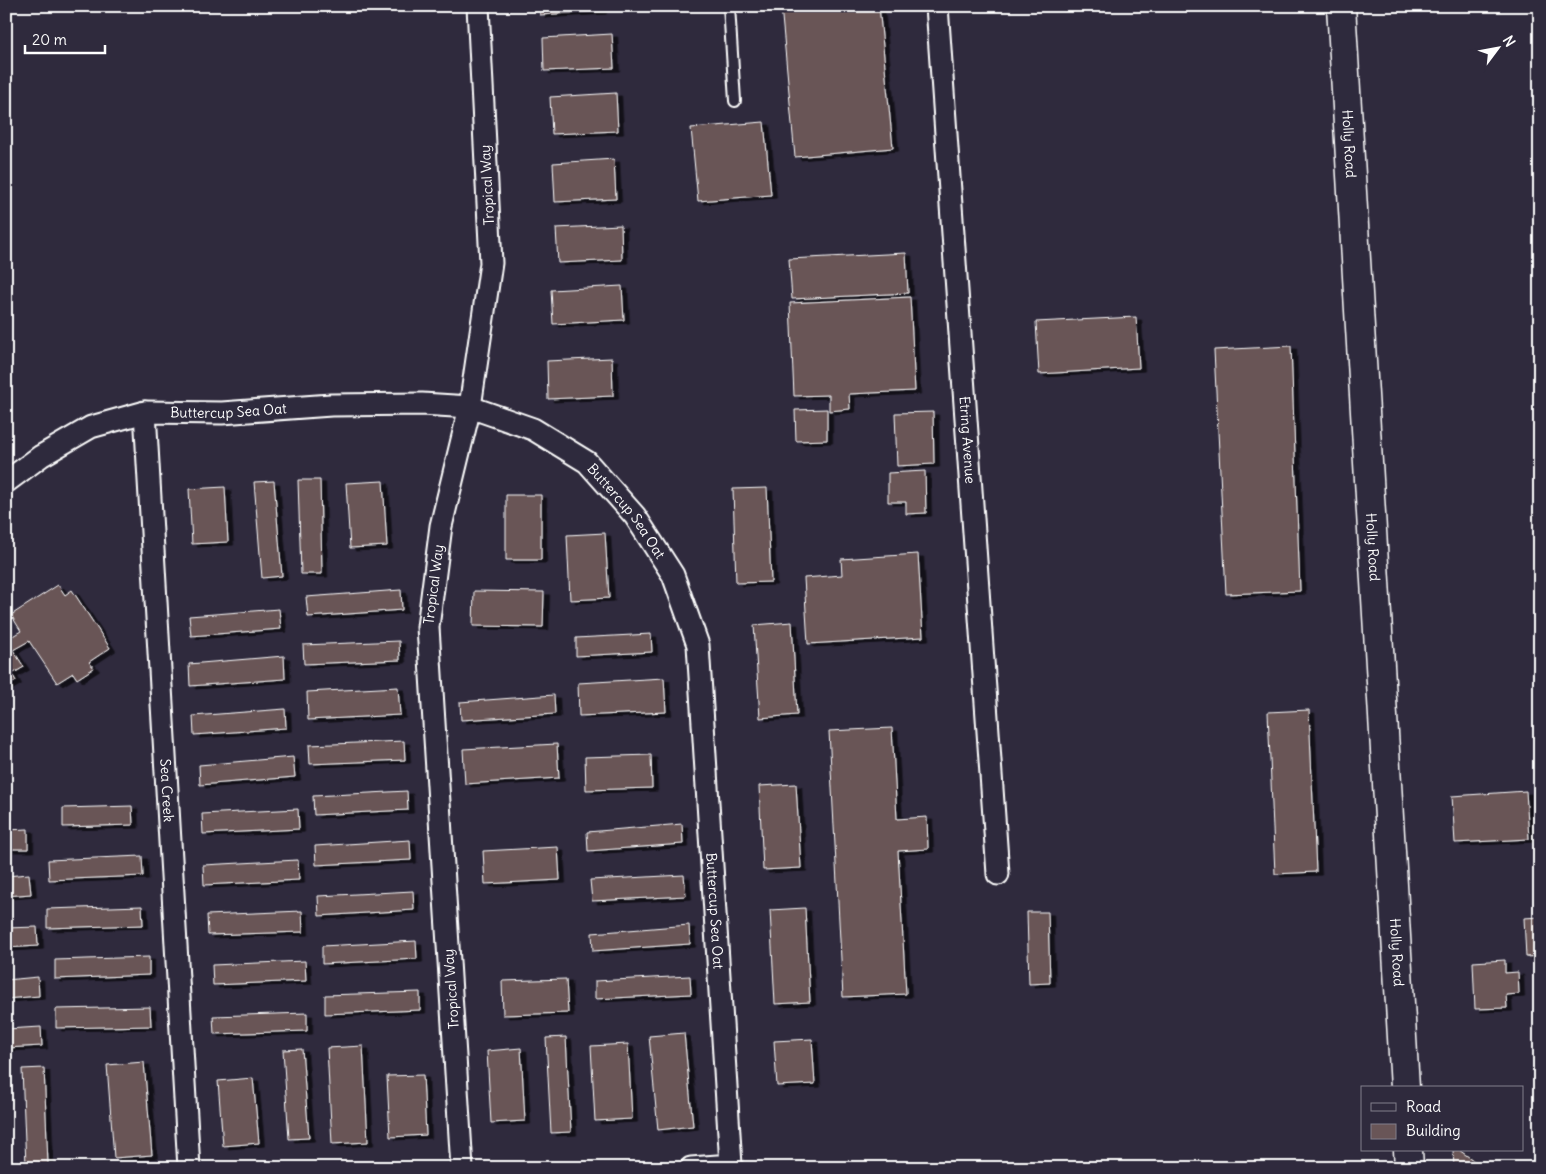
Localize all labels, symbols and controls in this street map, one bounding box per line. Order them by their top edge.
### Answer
scale bar [25,22,105,54]
north arrow [1474,22,1524,72]
text: 20 m [32,30,67,49]
text: N [1499,32,1519,50]
street label: Holly Road [1338,109,1360,178]
street label: Tropical Way [476,144,498,226]
street label: Etring Avenue [955,395,980,484]
street label: Buttercup Sea Oat [170,399,288,422]
street label: Buttercup Sea Oat [583,460,669,563]
street label: Holly Road [1362,512,1384,582]
street label: Tropical Way [419,543,448,626]
street label: Sea Creek [156,758,178,823]
street label: Buttercup Sea Oat [702,852,728,970]
street label: Holly Road [1386,918,1408,987]
street label: Tropical Way [439,948,463,1030]
legend [1361,1086,1524,1152]
text: Road [1406,1097,1441,1116]
text: Building [1406,1121,1461,1140]

